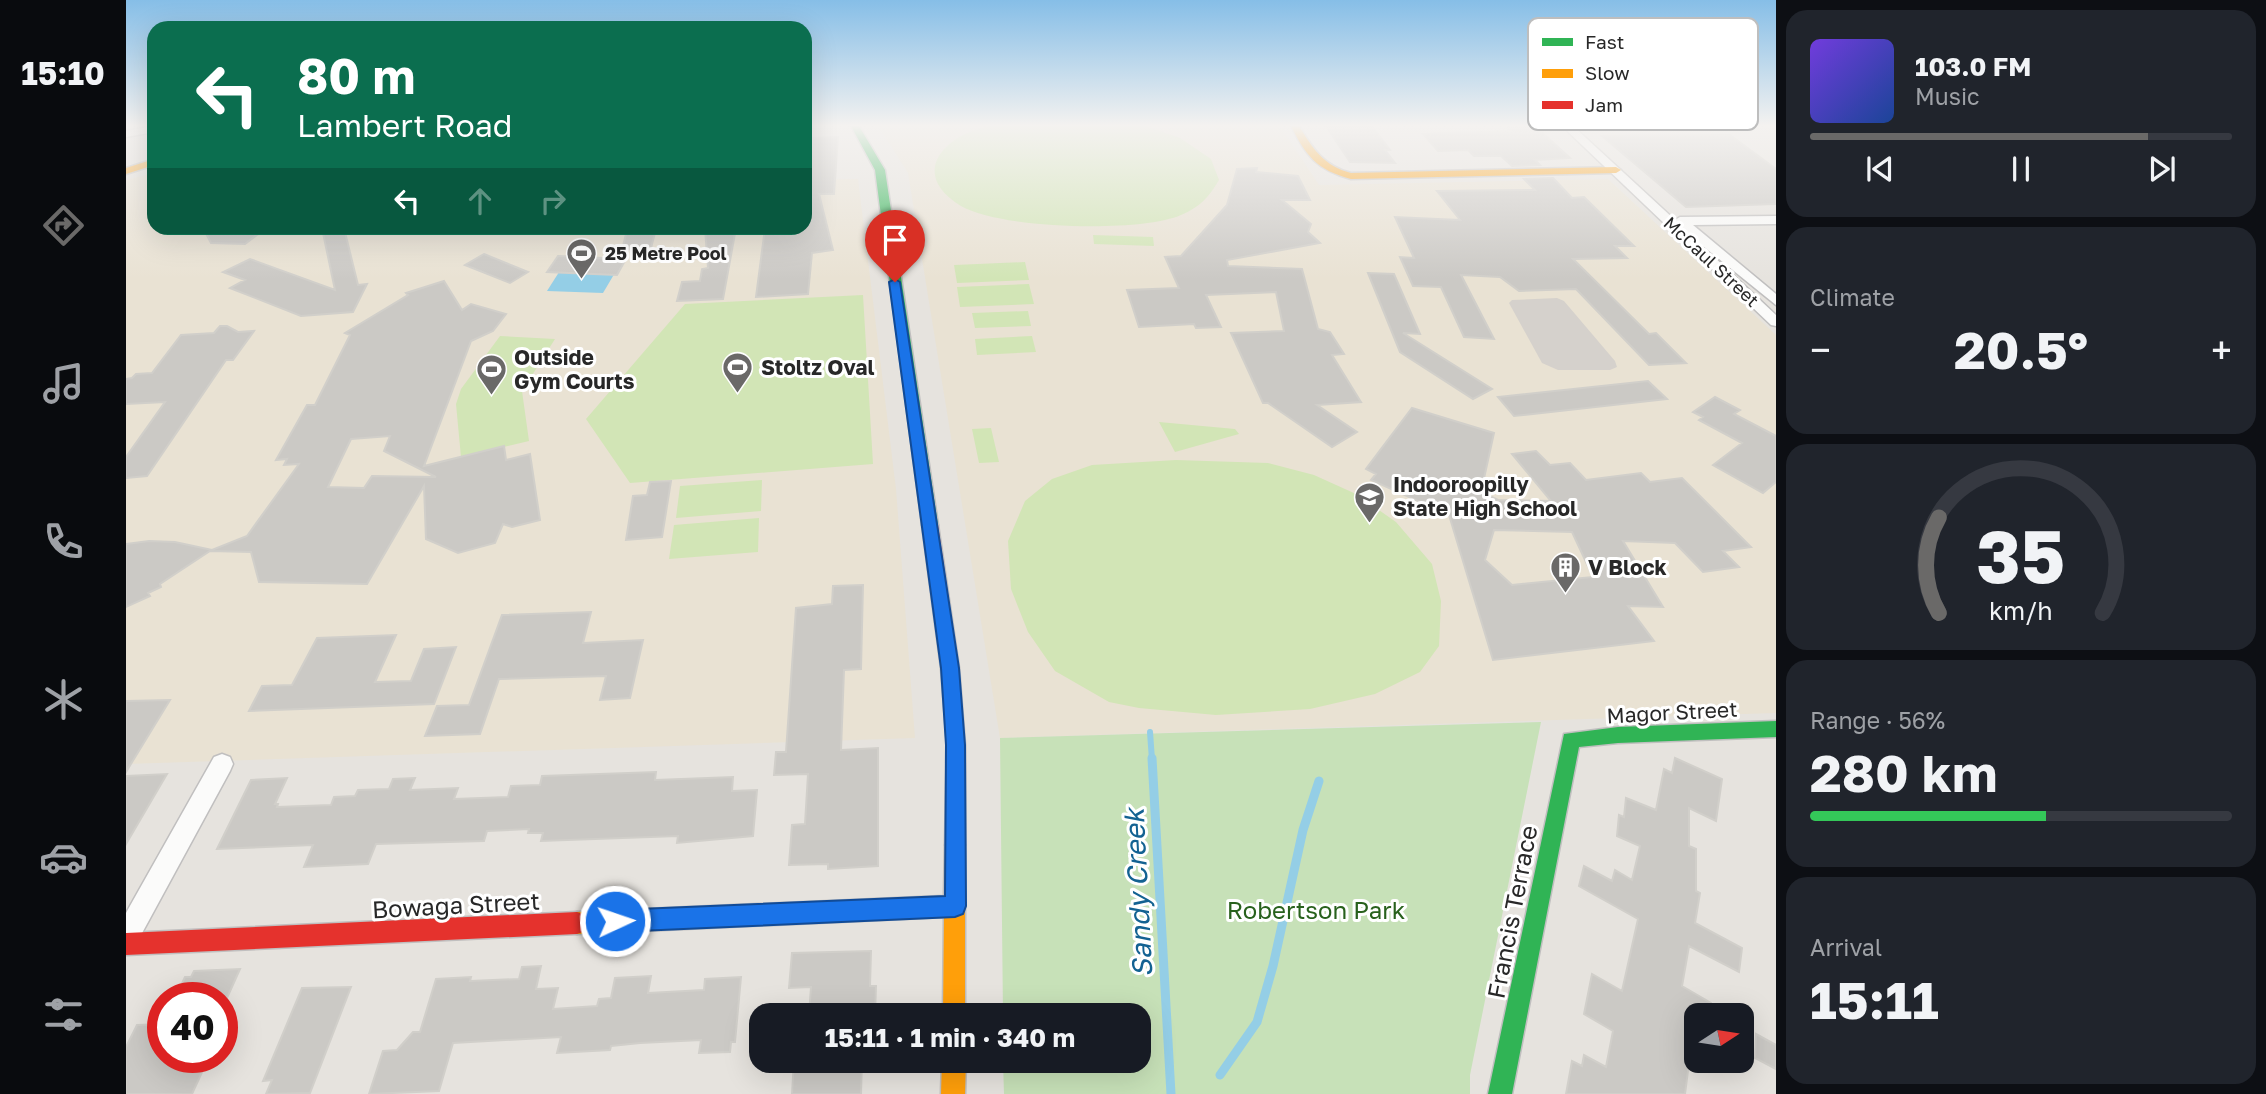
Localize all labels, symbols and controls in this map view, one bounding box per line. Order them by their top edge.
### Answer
legend [1528,18,1758,130]
text: Fast [1585,30,1624,53]
text: 80 m [297,46,415,105]
icon: left [182,49,273,140]
text: 103.0 FM [1915,51,2031,82]
text: 15:10 [21,54,105,92]
text: Slow [1585,61,1630,84]
text: Music [1915,82,1980,110]
text: Jam [1585,93,1623,116]
text: Lambert Road [297,106,513,144]
icon: previous [1861,150,1899,188]
icon: pause [2002,150,2040,188]
icon: next [2143,150,2181,188]
icon: left [388,182,426,220]
icon: ahead [461,182,499,220]
icon: right [534,182,572,220]
icon: directions [39,201,88,250]
pin [865,210,925,282]
street label: McCaul Street [1660,212,1764,311]
icon: arrive [876,221,914,259]
sports icon: 25 Metre Pool [565,237,599,281]
place label: 25 Metre Pool [605,242,727,264]
text: Climate [1810,283,1895,311]
text: 20.5° [1954,318,2088,380]
text: − [1810,327,1831,372]
text: + [2211,327,2232,372]
place label: Outside Gym Courts [514,344,635,394]
sports icon: Stoltz Oval [721,351,755,395]
sports icon: Outside Gym Courts [474,353,508,397]
place label: Stoltz Oval [761,354,874,380]
icon: music [39,359,88,408]
place label: Indooroopilly State High School [1393,471,1577,521]
school or university icon: Indooroopilly State High School [1353,480,1387,524]
text: 35 [1977,512,2065,599]
icon: phone [39,517,88,566]
building icon: V Block [1548,551,1582,595]
place label: V Block [1588,554,1667,580]
text: km/h [1989,595,2053,626]
icon: climate [39,675,88,724]
street label: Magor Street [1606,696,1738,728]
text: Range · 56% [1810,706,1945,734]
text: 280 km [1810,741,1997,803]
water label: Sandy Creek [1116,805,1158,978]
street label: Francis Terrace [1481,823,1543,1001]
icon: car [39,833,88,882]
position arrow [578,884,652,958]
street label: Bowaga Street [371,886,541,923]
park label: Robertson Park [1227,895,1405,924]
text: Arrival [1810,933,1882,961]
text: 15:11 [1810,968,1939,1030]
speed limit sign: 40 [147,982,238,1073]
icon: filters [39,990,88,1039]
north arrow [1684,1003,1754,1073]
map controls [1684,1003,1754,1073]
text: 15:11 · 1 min · 340 m [825,1022,1075,1053]

